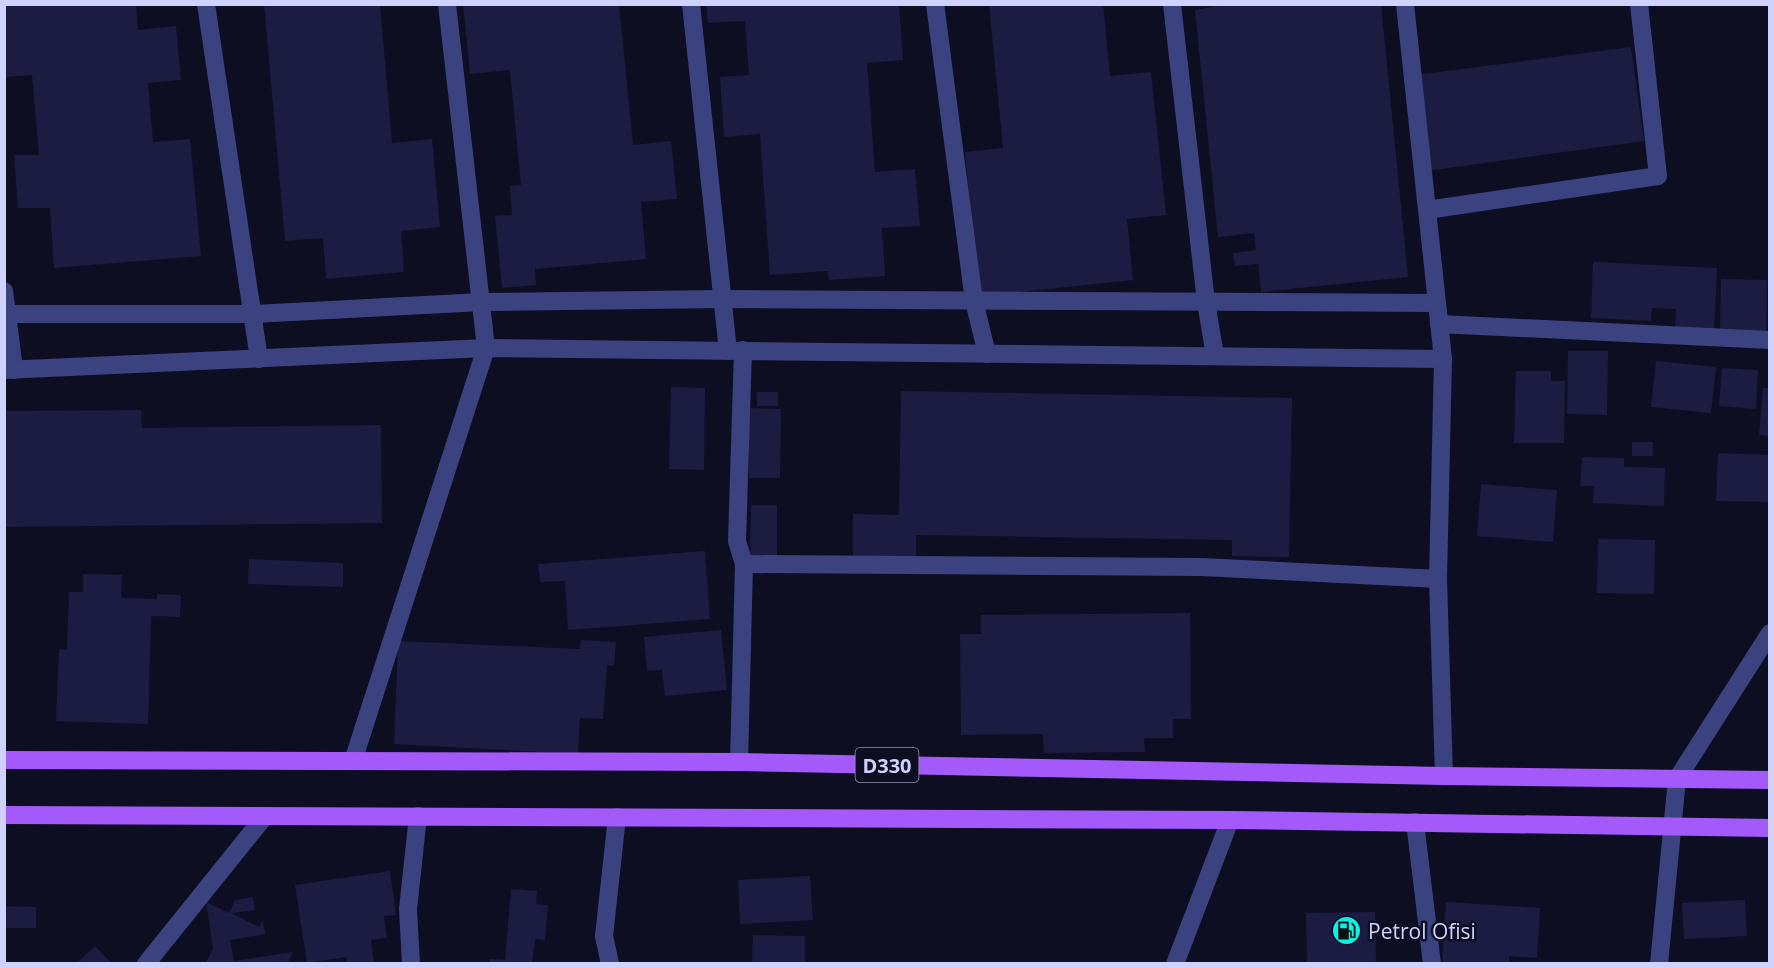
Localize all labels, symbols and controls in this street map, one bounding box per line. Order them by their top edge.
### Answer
road number: D330 [856,748,918,782]
fuel station icon: Petrol Ofisi [1331,915,1363,947]
place label: Petrol Ofisi [1368,917,1476,945]

